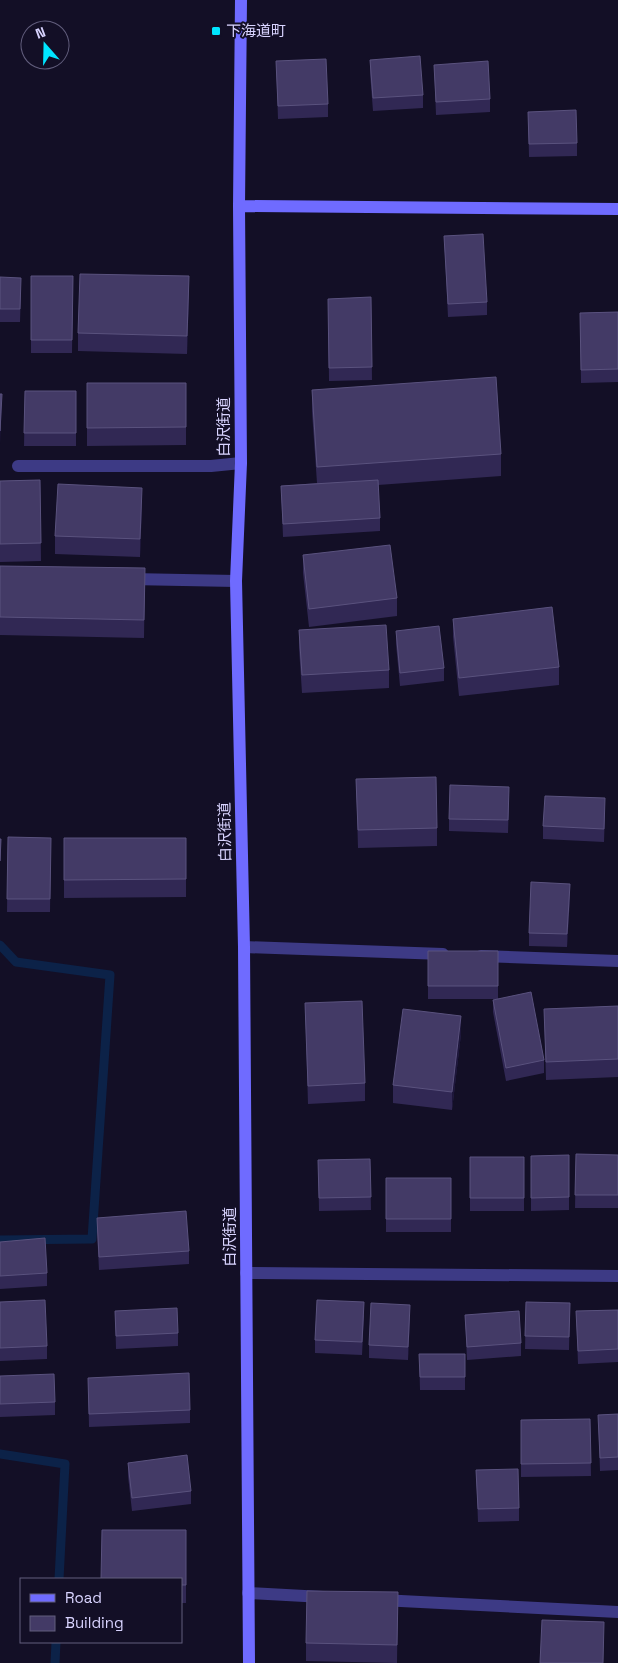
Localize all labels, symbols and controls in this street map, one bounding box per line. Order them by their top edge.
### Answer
north arrow [20,20,70,70]
place label: 下海道町 [226,21,286,40]
text: N [33,23,48,43]
marker: 下海道町 [210,25,222,37]
street label: 白沢街道 [214,397,233,457]
street label: 白沢街道 [214,802,235,862]
street label: 白沢街道 [220,1207,239,1267]
legend [20,1578,182,1643]
text: Road [65,1588,102,1607]
text: Building [65,1613,124,1632]

